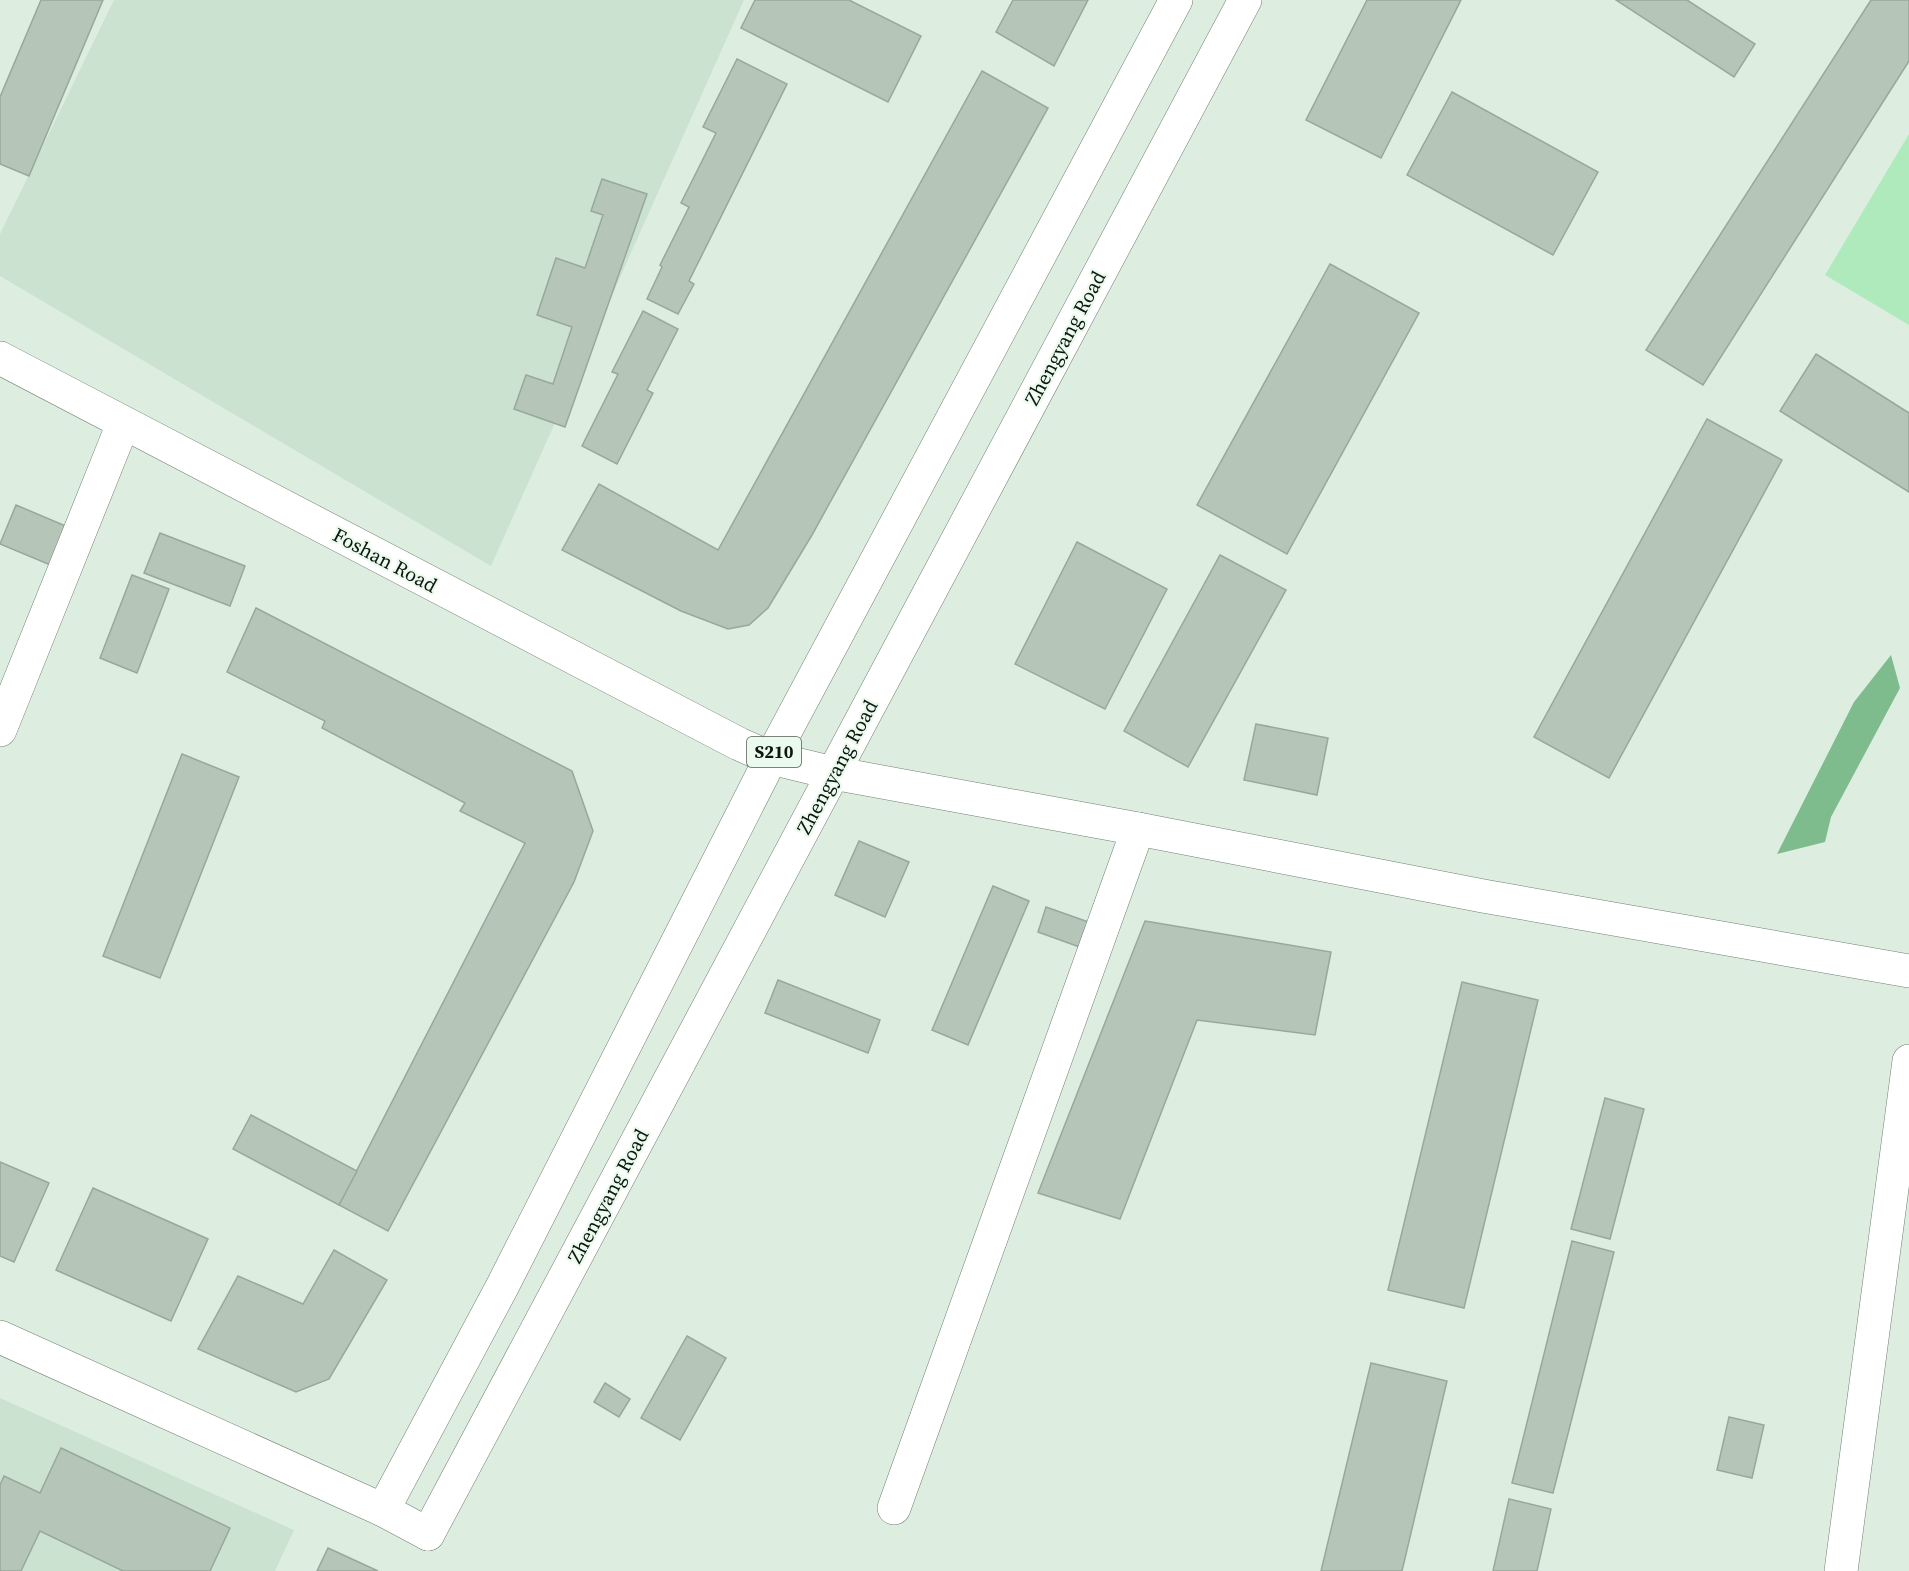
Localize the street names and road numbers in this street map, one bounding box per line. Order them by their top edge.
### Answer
street label: Zhengyang Road [1018,265,1112,410]
street label: Foshan Road [328,521,443,600]
street label: Zhengyang Road [790,694,884,839]
road number: S210 [747,737,801,767]
street label: Zhengyang Road [561,1123,655,1268]

